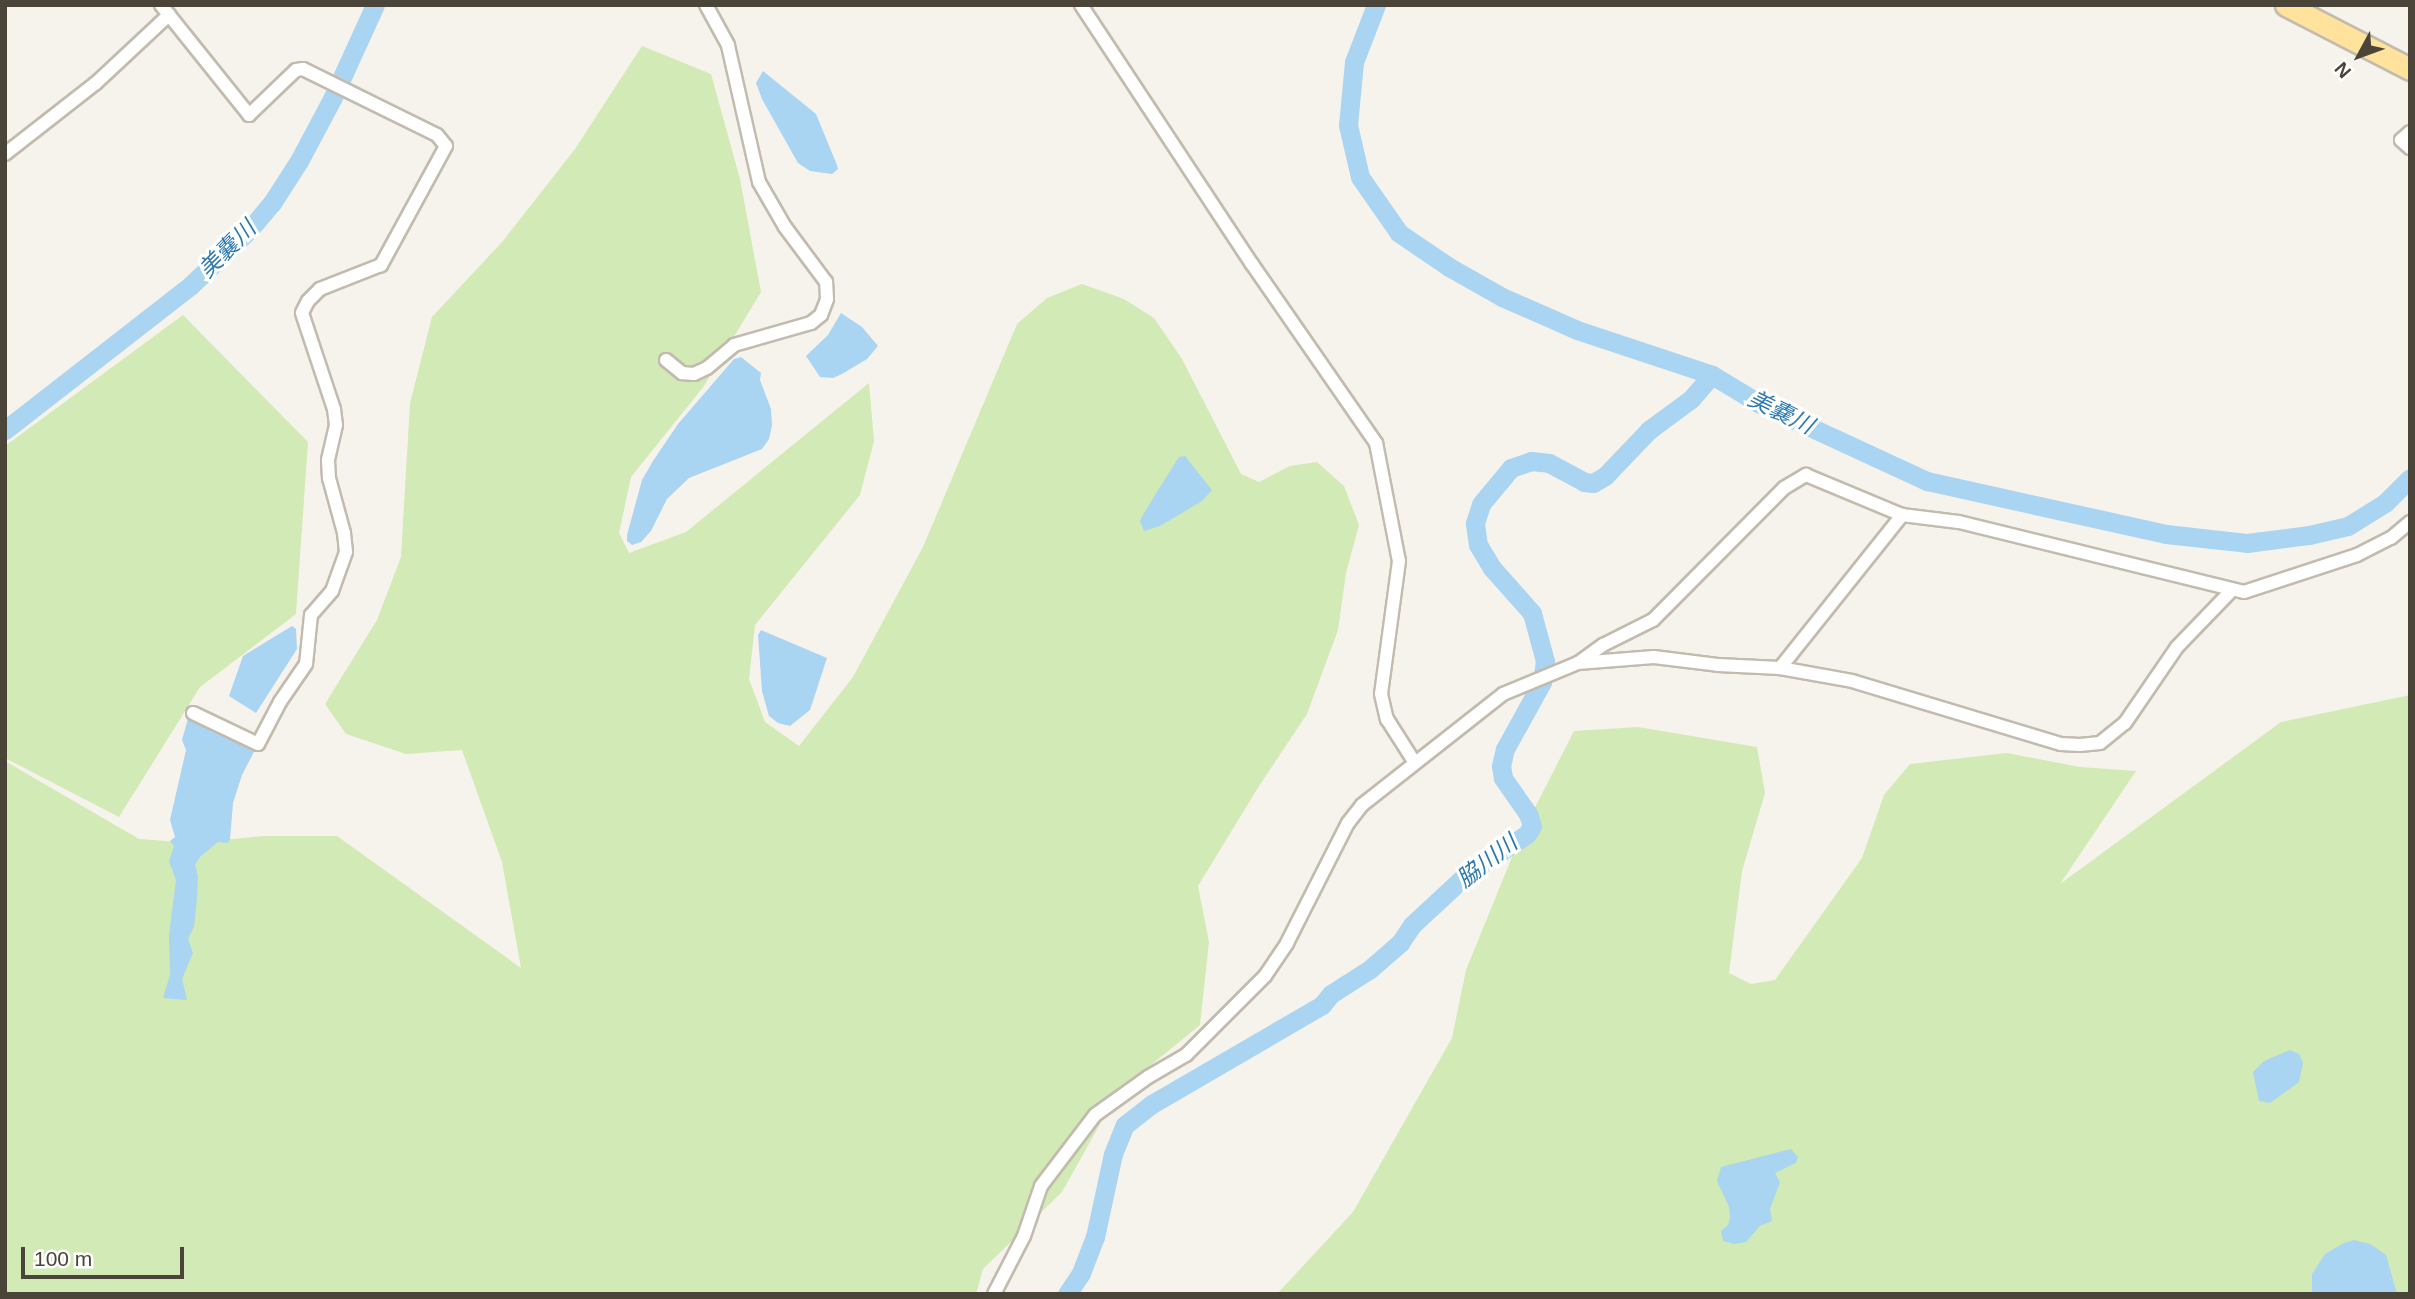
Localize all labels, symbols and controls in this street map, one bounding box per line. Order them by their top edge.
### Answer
north arrow [2324,21,2394,91]
text: N [2330,58,2355,82]
water label: 美嚢川 [193,215,261,283]
water label: 美嚢川 [1744,384,1818,440]
water label: 脇川川 [1451,829,1523,893]
scale bar [24,1232,187,1276]
text: 100 m [34,1247,92,1270]

